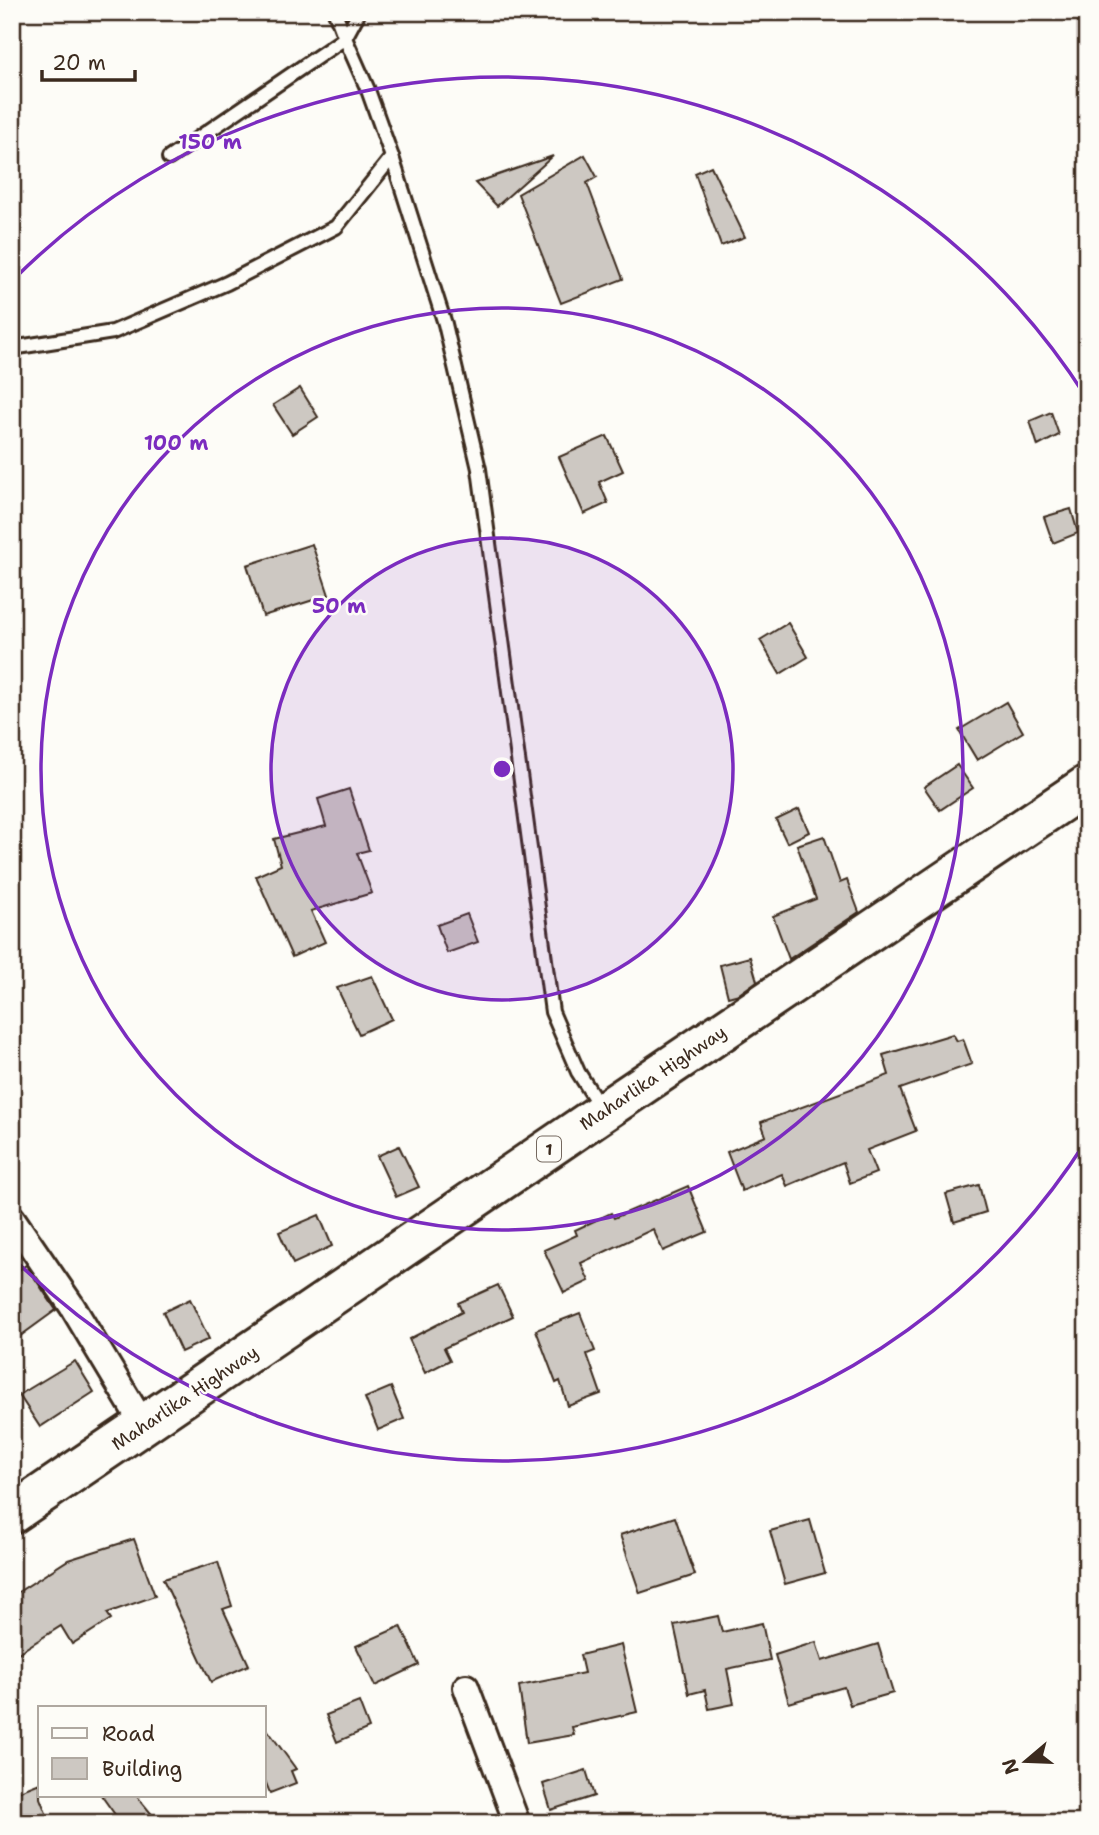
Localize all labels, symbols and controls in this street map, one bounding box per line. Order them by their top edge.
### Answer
scale bar [42,38,135,82]
text: 20 m [52,49,106,77]
text: 150 m [178,128,242,156]
text: 100 m [144,429,208,457]
text: 50 m [312,592,366,620]
centre of rings [490,757,514,781]
street label: Maharlika Highway [575,1020,731,1136]
road number: 1 [537,1136,561,1162]
street label: Maharlika Highway [107,1340,263,1456]
legend [38,1706,266,1797]
text: Road [102,1720,155,1748]
north arrow [990,1727,1060,1797]
text: Building [102,1755,182,1783]
text: N [996,1755,1025,1778]

